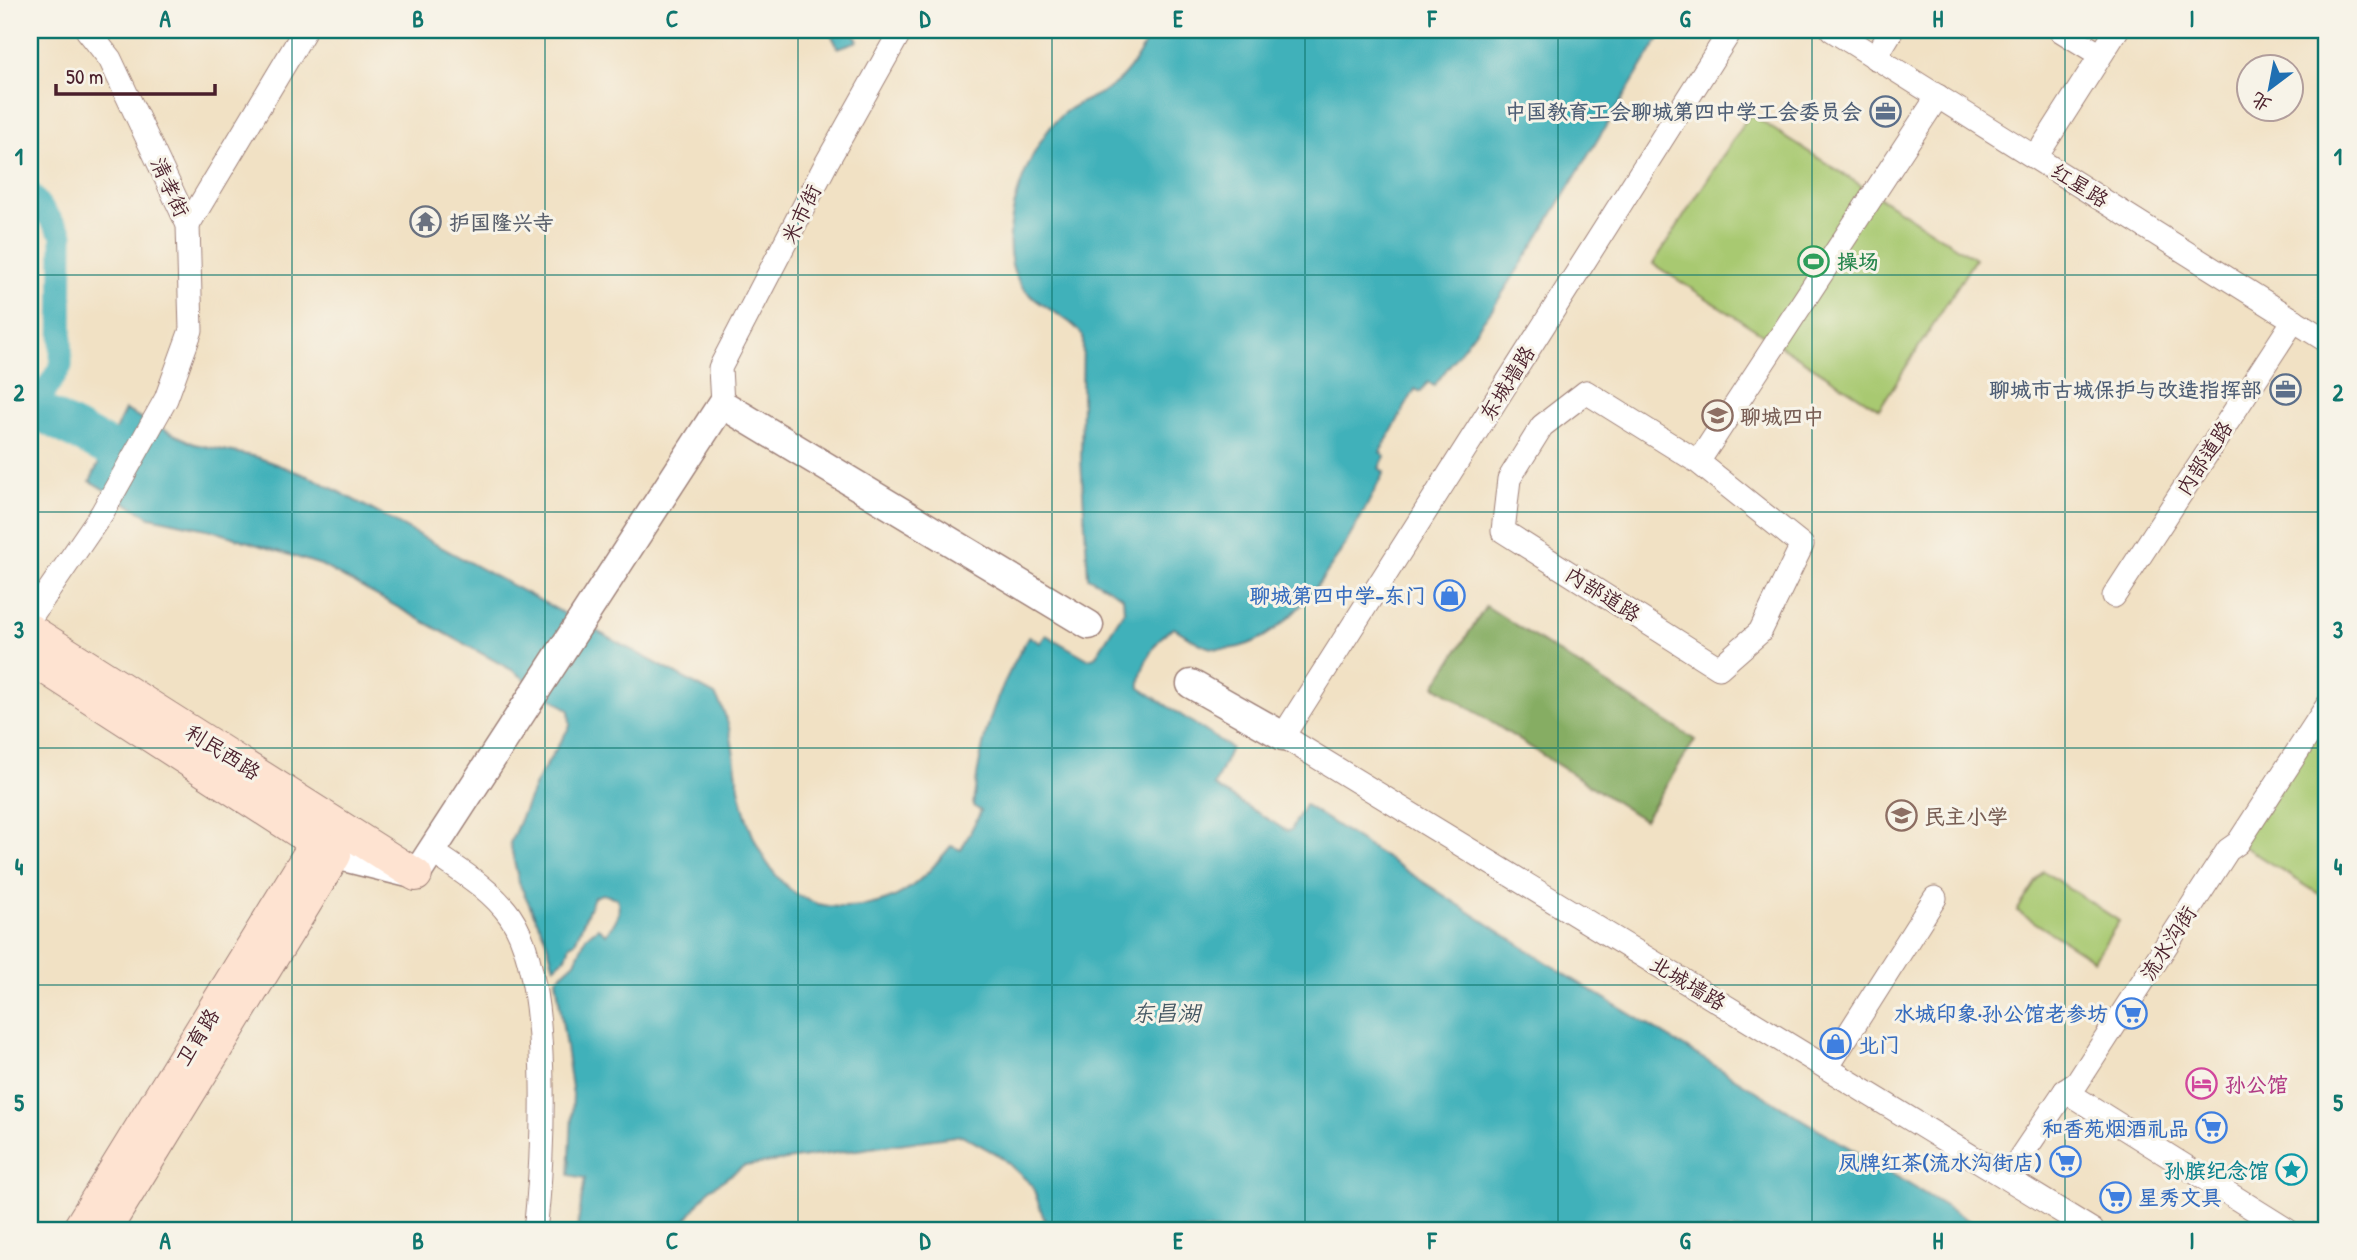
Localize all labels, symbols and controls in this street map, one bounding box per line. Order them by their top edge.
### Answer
text: A [159,3,171,34]
text: B [412,3,424,34]
text: C [666,3,678,34]
text: D [920,3,932,34]
text: E [1173,3,1184,34]
text: F [1427,3,1438,34]
text: G [1679,3,1691,34]
text: H [1933,3,1944,34]
text: I [2189,3,2195,34]
scale bar [56,52,215,96]
north arrow [2234,52,2304,122]
text: 50 m [66,62,103,91]
text: 北 [2246,86,2276,118]
office icon: 中国教育工会聊城第四中学工会委员会 [1868,94,1902,128]
place label: 中国教育工会聊城第四中学工会委员会 [1505,97,1862,126]
text: 1 [15,141,23,172]
text: 1 [2334,141,2342,172]
street label: 清孝街 [144,152,196,222]
street label: 红星路 [2046,156,2114,214]
street label: 米市街 [774,179,828,249]
temple icon: 护国隆兴寺 [409,205,443,239]
place label: 护国隆兴寺 [449,208,554,237]
sports icon: 操场 [1797,244,1831,278]
place label: 操场 [1837,247,1879,276]
street label: 东城墙路 [1472,340,1542,426]
office icon: 聊城市古城保护与改造指挥部 [2268,372,2302,406]
place label: 聊城市古城保护与改造指挥部 [1989,375,2262,404]
text: 2 [14,377,25,408]
text: 2 [2333,377,2344,408]
school or university icon: 聊城四中 [1700,399,1734,433]
place label: 聊城四中 [1740,402,1824,431]
street label: 内部道路 [2169,415,2239,501]
street label: 内部道路 [1560,559,1646,629]
shop icon: 聊城第四中学-东门 [1432,578,1466,612]
place label: 聊城第四中学-东门 [1250,581,1426,610]
text: 3 [14,614,24,645]
text: 3 [2333,614,2343,645]
street label: 利民西路 [180,717,266,787]
school or university icon: 民主小学 [1884,799,1918,833]
place label: 民主小学 [1924,802,2008,831]
text: 4 [15,851,24,882]
text: 4 [2334,851,2343,882]
street label: 流水沟街 [2133,900,2203,986]
street label: 北城墙路 [1645,949,1731,1017]
supermarket icon: 水城印象·孙公馆老参坊 [2114,996,2148,1030]
water label: 东昌湖 [1132,997,1203,1028]
place label: 水城印象·孙公馆老参坊 [1894,999,2108,1028]
street label: 卫育路 [168,1003,226,1071]
shop icon: 北门 [1818,1027,1852,1061]
place label: 北门 [1858,1030,1900,1059]
hotel icon: 孙公馆 [2185,1067,2219,1101]
place label: 孙公馆 [2225,1070,2288,1099]
text: 5 [14,1087,24,1118]
text: 5 [2333,1087,2343,1118]
supermarket icon: 和香苑烟酒礼品 [2195,1111,2229,1145]
place label: 和香苑烟酒礼品 [2042,1114,2189,1143]
supermarket icon: 凤牌红茶(流水沟街店) [2048,1145,2082,1179]
place label: 凤牌红茶(流水沟街店) [1838,1148,2042,1177]
place icon: 孙膑纪念馆 [2275,1153,2309,1187]
place label: 孙膑纪念馆 [2164,1156,2269,1185]
supermarket icon: 星秀文具 [2098,1180,2132,1214]
place label: 星秀文具 [2138,1183,2222,1212]
text: A [159,1225,171,1256]
text: B [412,1225,424,1256]
text: C [666,1225,678,1256]
text: D [920,1225,932,1256]
text: E [1173,1225,1184,1256]
text: F [1427,1225,1438,1256]
text: G [1679,1225,1691,1256]
text: H [1933,1225,1944,1256]
text: I [2189,1225,2195,1256]

